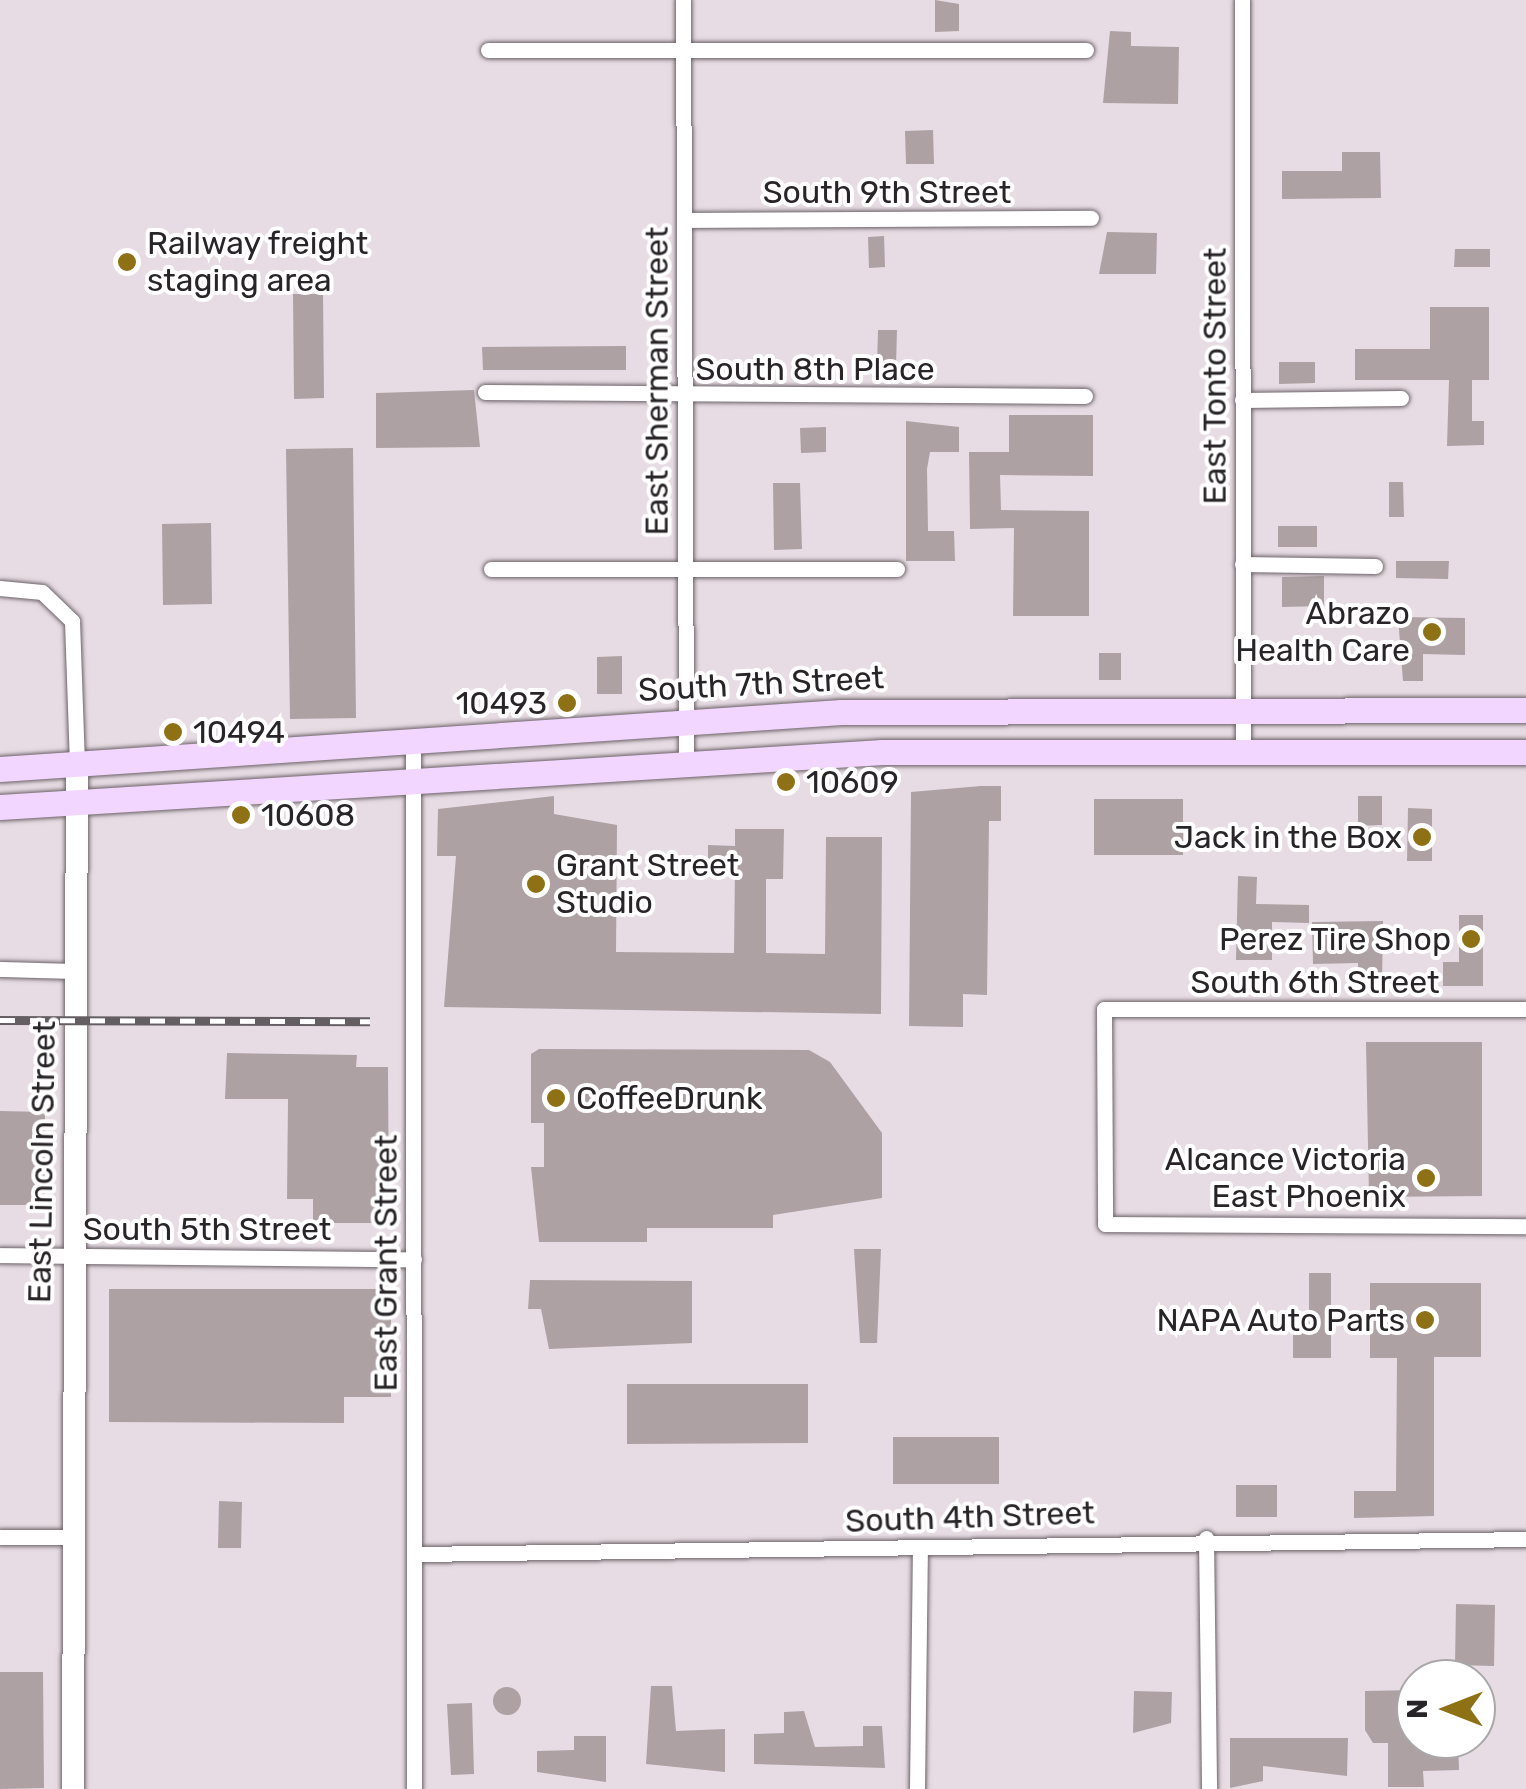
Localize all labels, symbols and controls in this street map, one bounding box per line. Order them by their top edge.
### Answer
street label: South 9th Street [763,173,1011,211]
place label: Railway freight staging area [147,225,370,300]
street label: East Sherman Street [638,226,676,536]
street label: East Tonto Street [1196,247,1234,505]
marker: Railway freight staging area [116,251,138,273]
street label: South 8th Place [695,350,935,388]
place label: Abrazo Health Care [1235,595,1410,670]
marker: Abrazo Health Care [1419,619,1445,645]
street label: South 7th Street [637,658,885,710]
place label: 10493 [456,684,547,722]
marker: 10493 [556,692,578,714]
place label: 10494 [193,713,285,751]
marker: 10494 [162,721,184,743]
place label: 10609 [806,763,899,801]
marker: 10609 [775,771,797,793]
place label: 10608 [261,796,355,834]
marker: 10608 [230,804,252,826]
place label: Jack in the Box [1173,818,1402,856]
marker: Jack in the Box [1411,826,1433,848]
place label: Grant Street Studio [556,847,739,922]
marker: Grant Street Studio [525,873,547,895]
place label: Perez Tire Shop [1218,920,1451,958]
marker: Perez Tire Shop [1460,928,1482,950]
street label: South 6th Street [1190,963,1440,1001]
street label: East Lincoln Street [20,1020,64,1304]
place label: CoffeeDrunk [576,1079,762,1117]
marker: CoffeeDrunk [545,1087,567,1109]
street label: East Grant Street [367,1134,405,1392]
place label: Alcance Victoria East Phoenix [1164,1141,1406,1216]
marker: Alcance Victoria East Phoenix [1415,1167,1437,1189]
street label: South 5th Street [83,1210,331,1248]
place label: NAPA Auto Parts [1155,1301,1405,1339]
marker: NAPA Auto Parts [1414,1309,1436,1331]
street label: South 4th Street [845,1493,1095,1541]
north arrow [1396,1659,1496,1759]
text: N [1401,1699,1434,1719]

